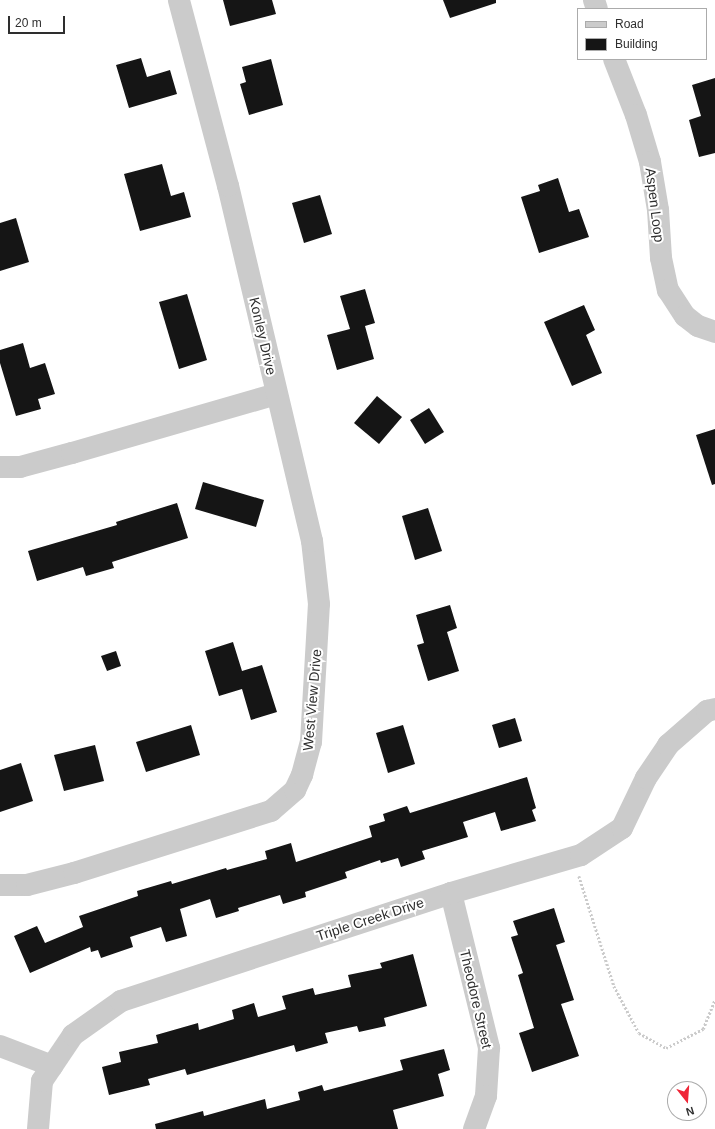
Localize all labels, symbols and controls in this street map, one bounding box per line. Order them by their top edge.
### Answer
scale bar [10,8,67,34]
legend [577,8,707,60]
text: 20 m [15,16,42,30]
text: Road [615,17,644,31]
text: Building [615,37,658,51]
street label: Aspen Loop [642,167,668,243]
street label: Konley Drive [246,295,280,377]
street label: West View Drive [299,648,325,752]
street label: Triple Creek Drive [314,894,426,944]
street label: Theodore Street [456,948,496,1050]
north arrow [667,1081,707,1121]
text: N [685,1105,696,1118]

